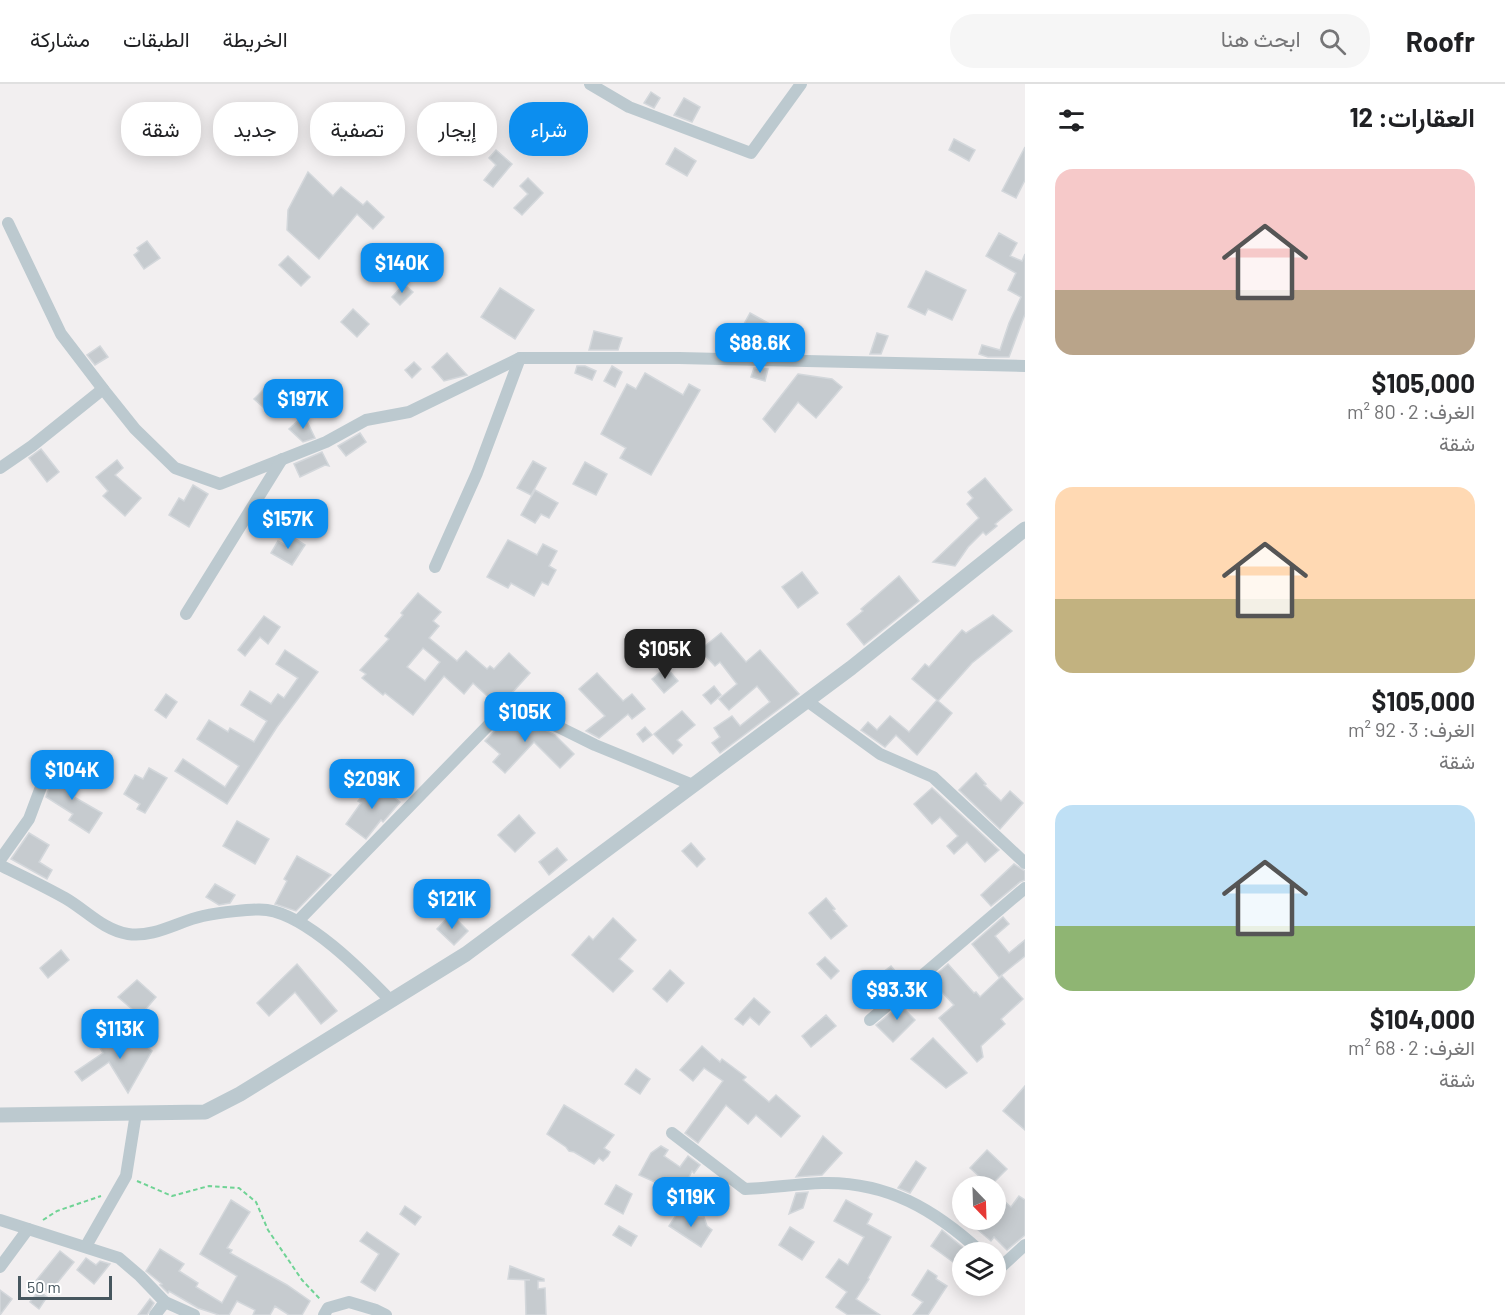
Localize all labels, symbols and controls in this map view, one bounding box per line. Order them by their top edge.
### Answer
search box [950,14,1370,68]
text: Roofr [1406,24,1475,58]
text: ابحث هنا [1221,25,1301,51]
icon: search [1316,25,1349,58]
text: مشاركة [30,26,90,51]
text: الطبقات [123,26,190,51]
text: الخريطة [223,26,288,51]
text: العقارات: 12 [1349,101,1475,132]
chip: شقة [121,102,201,156]
chip: جديد [213,102,298,156]
chip: تصفية [310,102,405,156]
chip: إيجار [417,102,497,156]
chip: شراء [509,102,588,156]
icon: filters [1055,104,1088,137]
icon: home [1211,208,1319,316]
pin: $140K [360,243,444,294]
text: $140K [375,250,429,274]
pin: $88.6K [711,323,809,374]
text: $88.6K [729,330,791,354]
text: $105,000 [1371,367,1475,398]
pin: $197K [261,379,345,430]
text: $197K [277,386,329,410]
text: الغرف: 2 · 80 m² [1347,399,1475,423]
text: شقة [1439,431,1475,455]
pin: $157K [246,499,330,550]
text: $157K [262,506,314,530]
icon: home [1211,526,1319,634]
pin: $105K [623,629,707,680]
text: $105K [638,636,692,660]
text: $105,000 [1371,685,1475,716]
pin: $105K [483,692,567,743]
text: $105K [498,699,552,723]
text: الغرف: 3 · 92 m² [1348,717,1475,741]
text: شقة [1439,749,1475,773]
pin: $104K [30,750,114,801]
text: $104K [45,757,99,781]
pin: $209K [330,759,414,810]
text: $209K [343,766,401,790]
icon: home [1211,844,1319,952]
pin: $121K [410,879,494,930]
text: $121K [427,886,477,910]
pin: $93.3K [848,970,946,1021]
text: $93.3K [866,977,928,1001]
text: $104,000 [1370,1003,1475,1034]
pin: $113K [78,1009,162,1060]
text: $113K [95,1016,145,1040]
text: الغرف: 2 · 68 m² [1348,1035,1475,1059]
text: شقة [1439,1067,1475,1091]
north arrow [952,1176,1006,1230]
map controls [952,1176,1006,1296]
pin: $119K [649,1177,733,1228]
text: $119K [667,1184,715,1208]
button: layers [952,1242,1006,1296]
scale bar [18,1273,112,1300]
text: 50 m [27,1277,61,1296]

